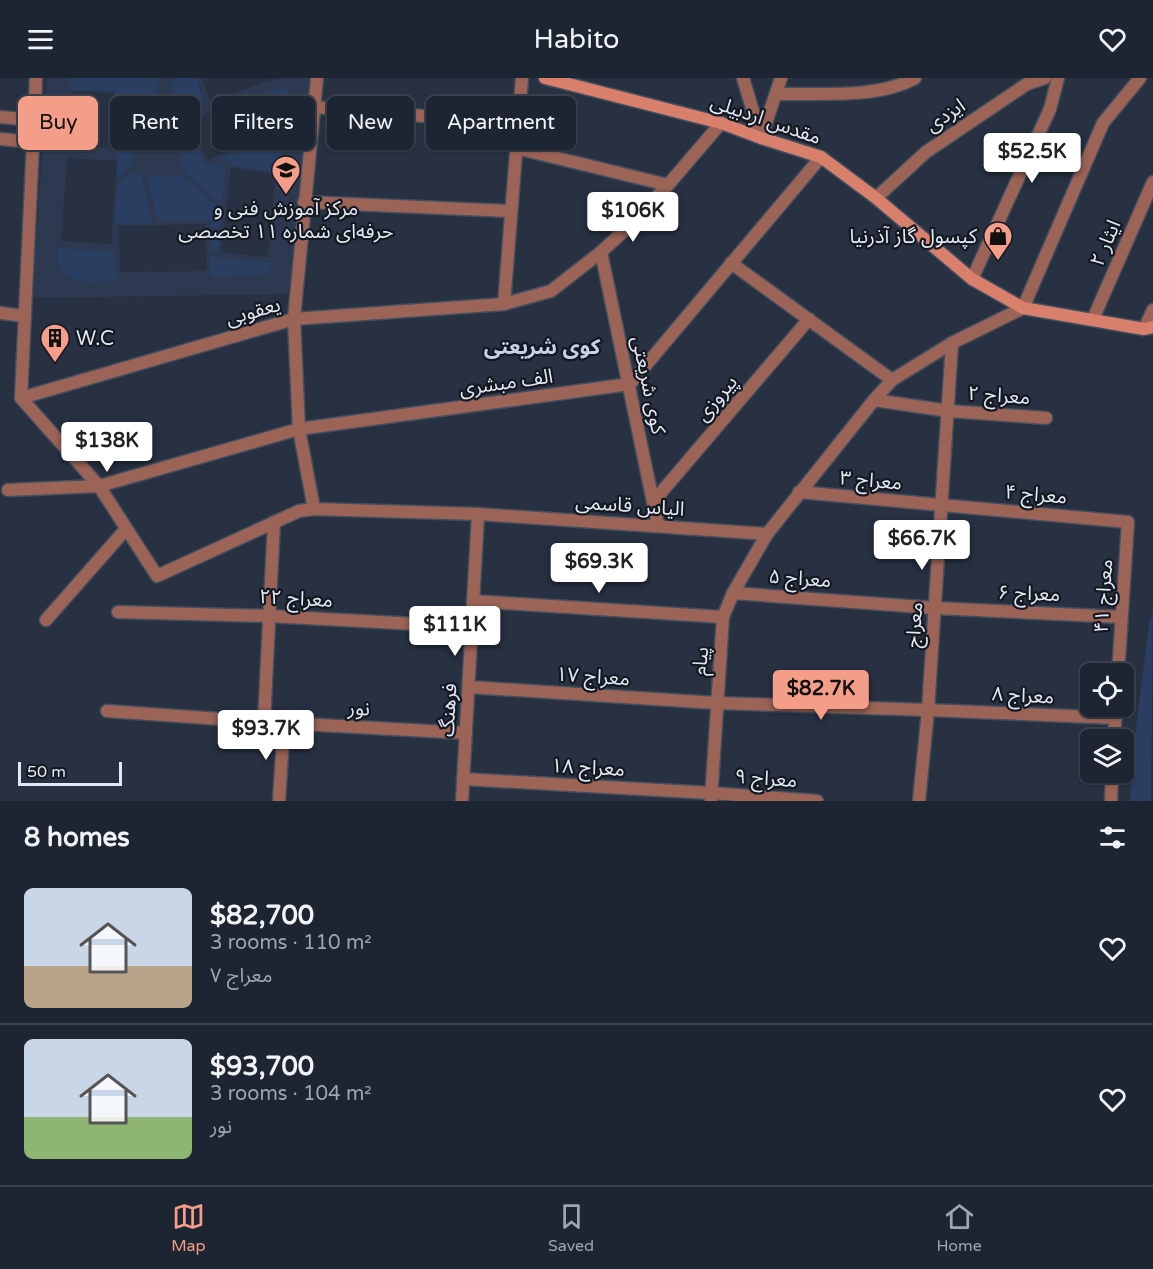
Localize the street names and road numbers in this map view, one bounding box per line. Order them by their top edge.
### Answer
street label: مقدس اردبیلی [707,90,824,150]
street label: ایزدی [921,94,970,138]
street label: ایثار ۲ [1085,217,1126,270]
street label: یعقوبی [223,293,283,331]
street label: کوی شریعتی [626,334,670,437]
street label: الف مبشری [458,365,555,401]
street label: پیروزی [691,371,743,427]
street label: معراج ۲ [967,382,1031,412]
street label: معراج ۳ [839,466,903,498]
street label: معراج ۴ [1004,480,1068,512]
street label: الیاس قاسمی [575,490,685,522]
street label: معراج ۴۱ [1089,558,1121,634]
street label: معراج ۵ [768,565,832,595]
street label: معراج ۶ [997,581,1061,609]
street label: معراج ۲۲ [258,585,334,615]
street label: معراج [901,601,931,649]
street label: پیام [688,646,716,677]
street label: معراج ۱۷ [555,662,631,694]
street label: فرهنگ [436,682,462,738]
street label: معراج ۸ [991,682,1055,712]
street label: نور [346,696,371,722]
street label: معراج ۱۸ [550,754,626,784]
street label: معراج ۹ [734,765,798,795]

